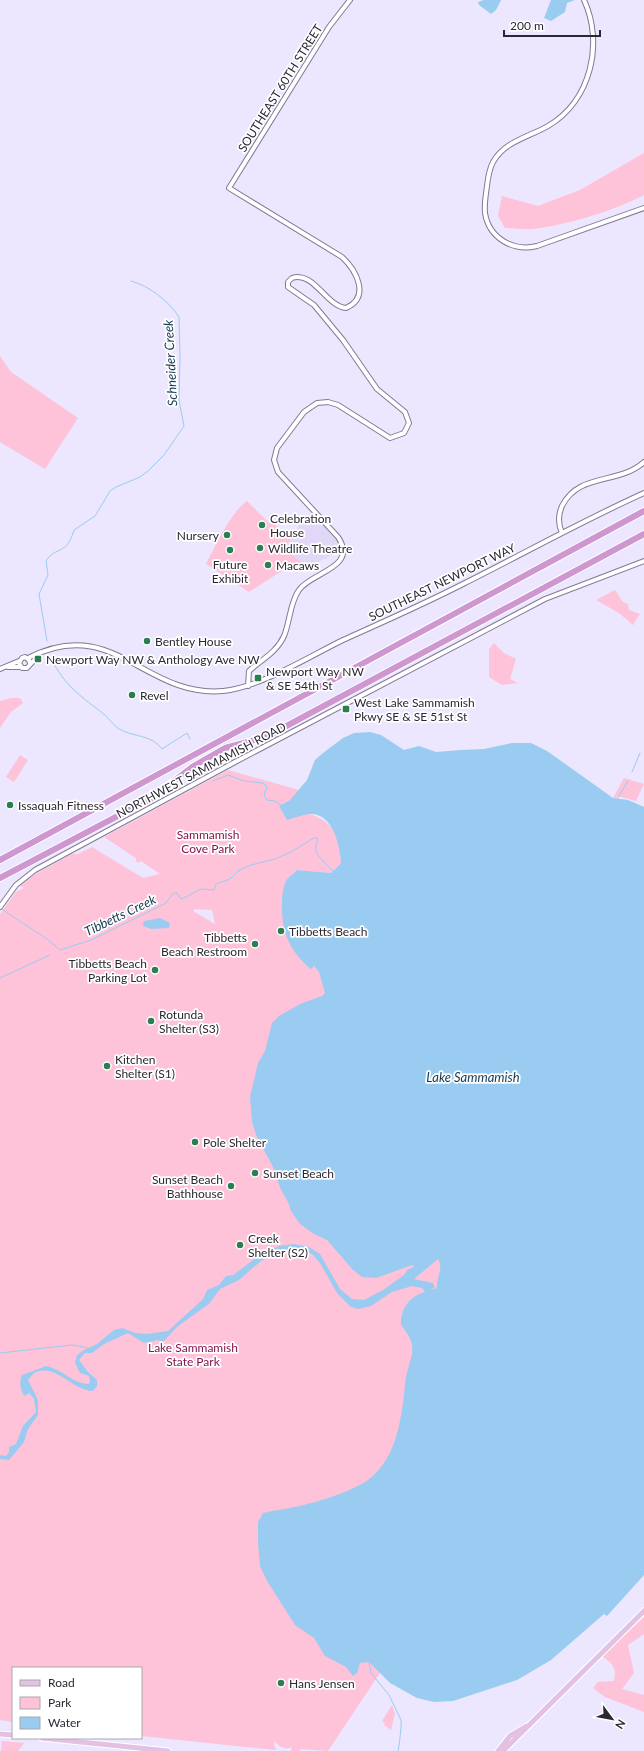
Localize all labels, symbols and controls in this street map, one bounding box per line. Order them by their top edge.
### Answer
scale bar [504,12,600,38]
text: 200 m [510,18,544,33]
street label: SOUTHEAST 60TH STREET [234,21,326,155]
water label: Schneider Creek [160,318,180,407]
place label: Celebration House [270,511,331,540]
marker: Celebration House [257,520,267,530]
place label: Nursery [177,528,220,543]
marker: Nursery [222,530,232,540]
street label: SOUTHEAST NEWPORT WAY [366,540,518,624]
place label: Wildlife Theatre [268,541,352,556]
marker: Wildlife Theatre [255,543,265,553]
marker: Future Exhibit [225,545,235,555]
place label: Future Exhibit [212,557,249,586]
place label: Macaws [276,558,319,573]
marker: Macaws [263,560,273,570]
place label: Bentley House [155,634,232,649]
marker: Bentley House [142,636,152,646]
place label: Newport Way NW & Anthology Ave NW [46,652,260,667]
marker: Newport Way NW & Anthology Ave NW [33,654,43,664]
place label: Newport Way NW & SE 54th St [266,664,364,693]
marker: Newport Way NW & SE 54th St [253,673,263,683]
place label: Revel [140,688,169,703]
marker: Revel [127,690,137,700]
place label: West Lake Sammamish Pkwy SE & SE 51st St [354,695,475,724]
marker: West Lake Sammamish Pkwy SE & SE 51st St [341,704,351,714]
street label: NORTHWEST SAMMAMISH ROAD [114,719,288,821]
place label: Issaquah Fitness [18,798,104,813]
marker: Issaquah Fitness [5,800,15,810]
park label: Sammamish Cove Park [177,827,239,856]
water label: Tibbetts Creek [82,890,159,939]
place label: Tibbetts Beach [289,924,368,939]
marker: Tibbetts Beach [276,926,286,936]
place label: Tibbetts Beach Restroom [161,930,247,959]
marker: Tibbetts Beach Restroom [250,939,260,949]
place label: Tibbetts Beach Parking Lot [68,956,148,985]
marker: Tibbetts Beach Parking Lot [150,965,160,975]
place label: Rotunda Shelter (S3) [159,1007,219,1036]
marker: Rotunda Shelter (S3) [146,1016,156,1026]
place label: Kitchen Shelter (S1) [115,1052,175,1081]
marker: Kitchen Shelter (S1) [102,1061,112,1071]
water label: Lake Sammamish [426,1069,520,1085]
place label: Pole Shelter [203,1135,267,1150]
marker: Pole Shelter [190,1137,200,1147]
place label: Sunset Beach [263,1166,334,1181]
marker: Sunset Beach [250,1168,260,1178]
place label: Sunset Beach Bathhouse [152,1172,223,1201]
marker: Sunset Beach Bathhouse [226,1181,236,1191]
place label: Creek Shelter (S2) [248,1231,308,1260]
marker: Creek Shelter (S2) [235,1240,245,1250]
park label: Lake Sammamish State Park [148,1340,238,1369]
legend [12,1667,142,1739]
text: Road [48,1675,75,1690]
place label: Hans Jensen [289,1676,355,1691]
marker: Hans Jensen [276,1678,286,1688]
text: Park [48,1695,72,1710]
north arrow [592,1699,632,1739]
text: Water [48,1715,81,1730]
text: N [613,1718,629,1732]

